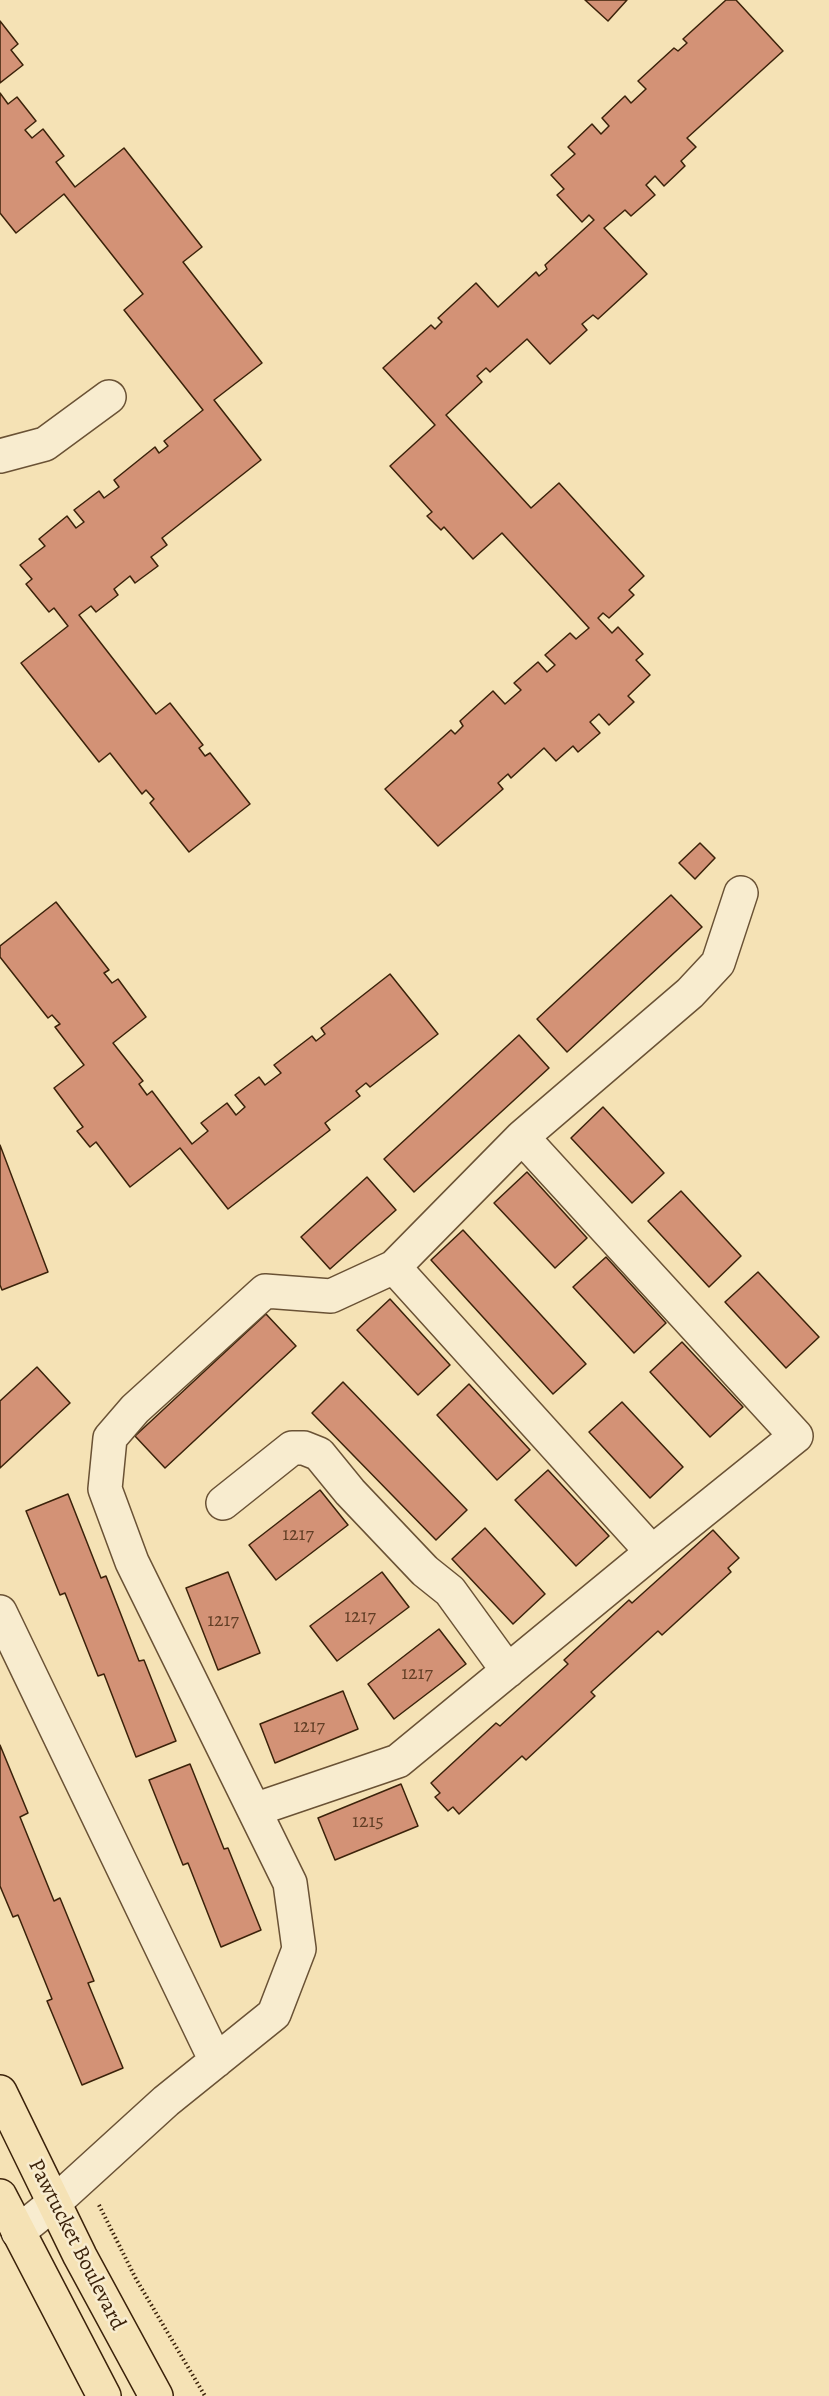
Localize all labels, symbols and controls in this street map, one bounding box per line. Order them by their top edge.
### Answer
house number: 1217 [282,1523,314,1547]
house number: 1217 [344,1605,376,1629]
house number: 1217 [207,1609,239,1633]
house number: 1217 [401,1662,433,1686]
house number: 1217 [293,1715,325,1739]
house number: 1215 [352,1810,384,1834]
street label: Pawtucket Boulevard [22,2155,130,2335]

